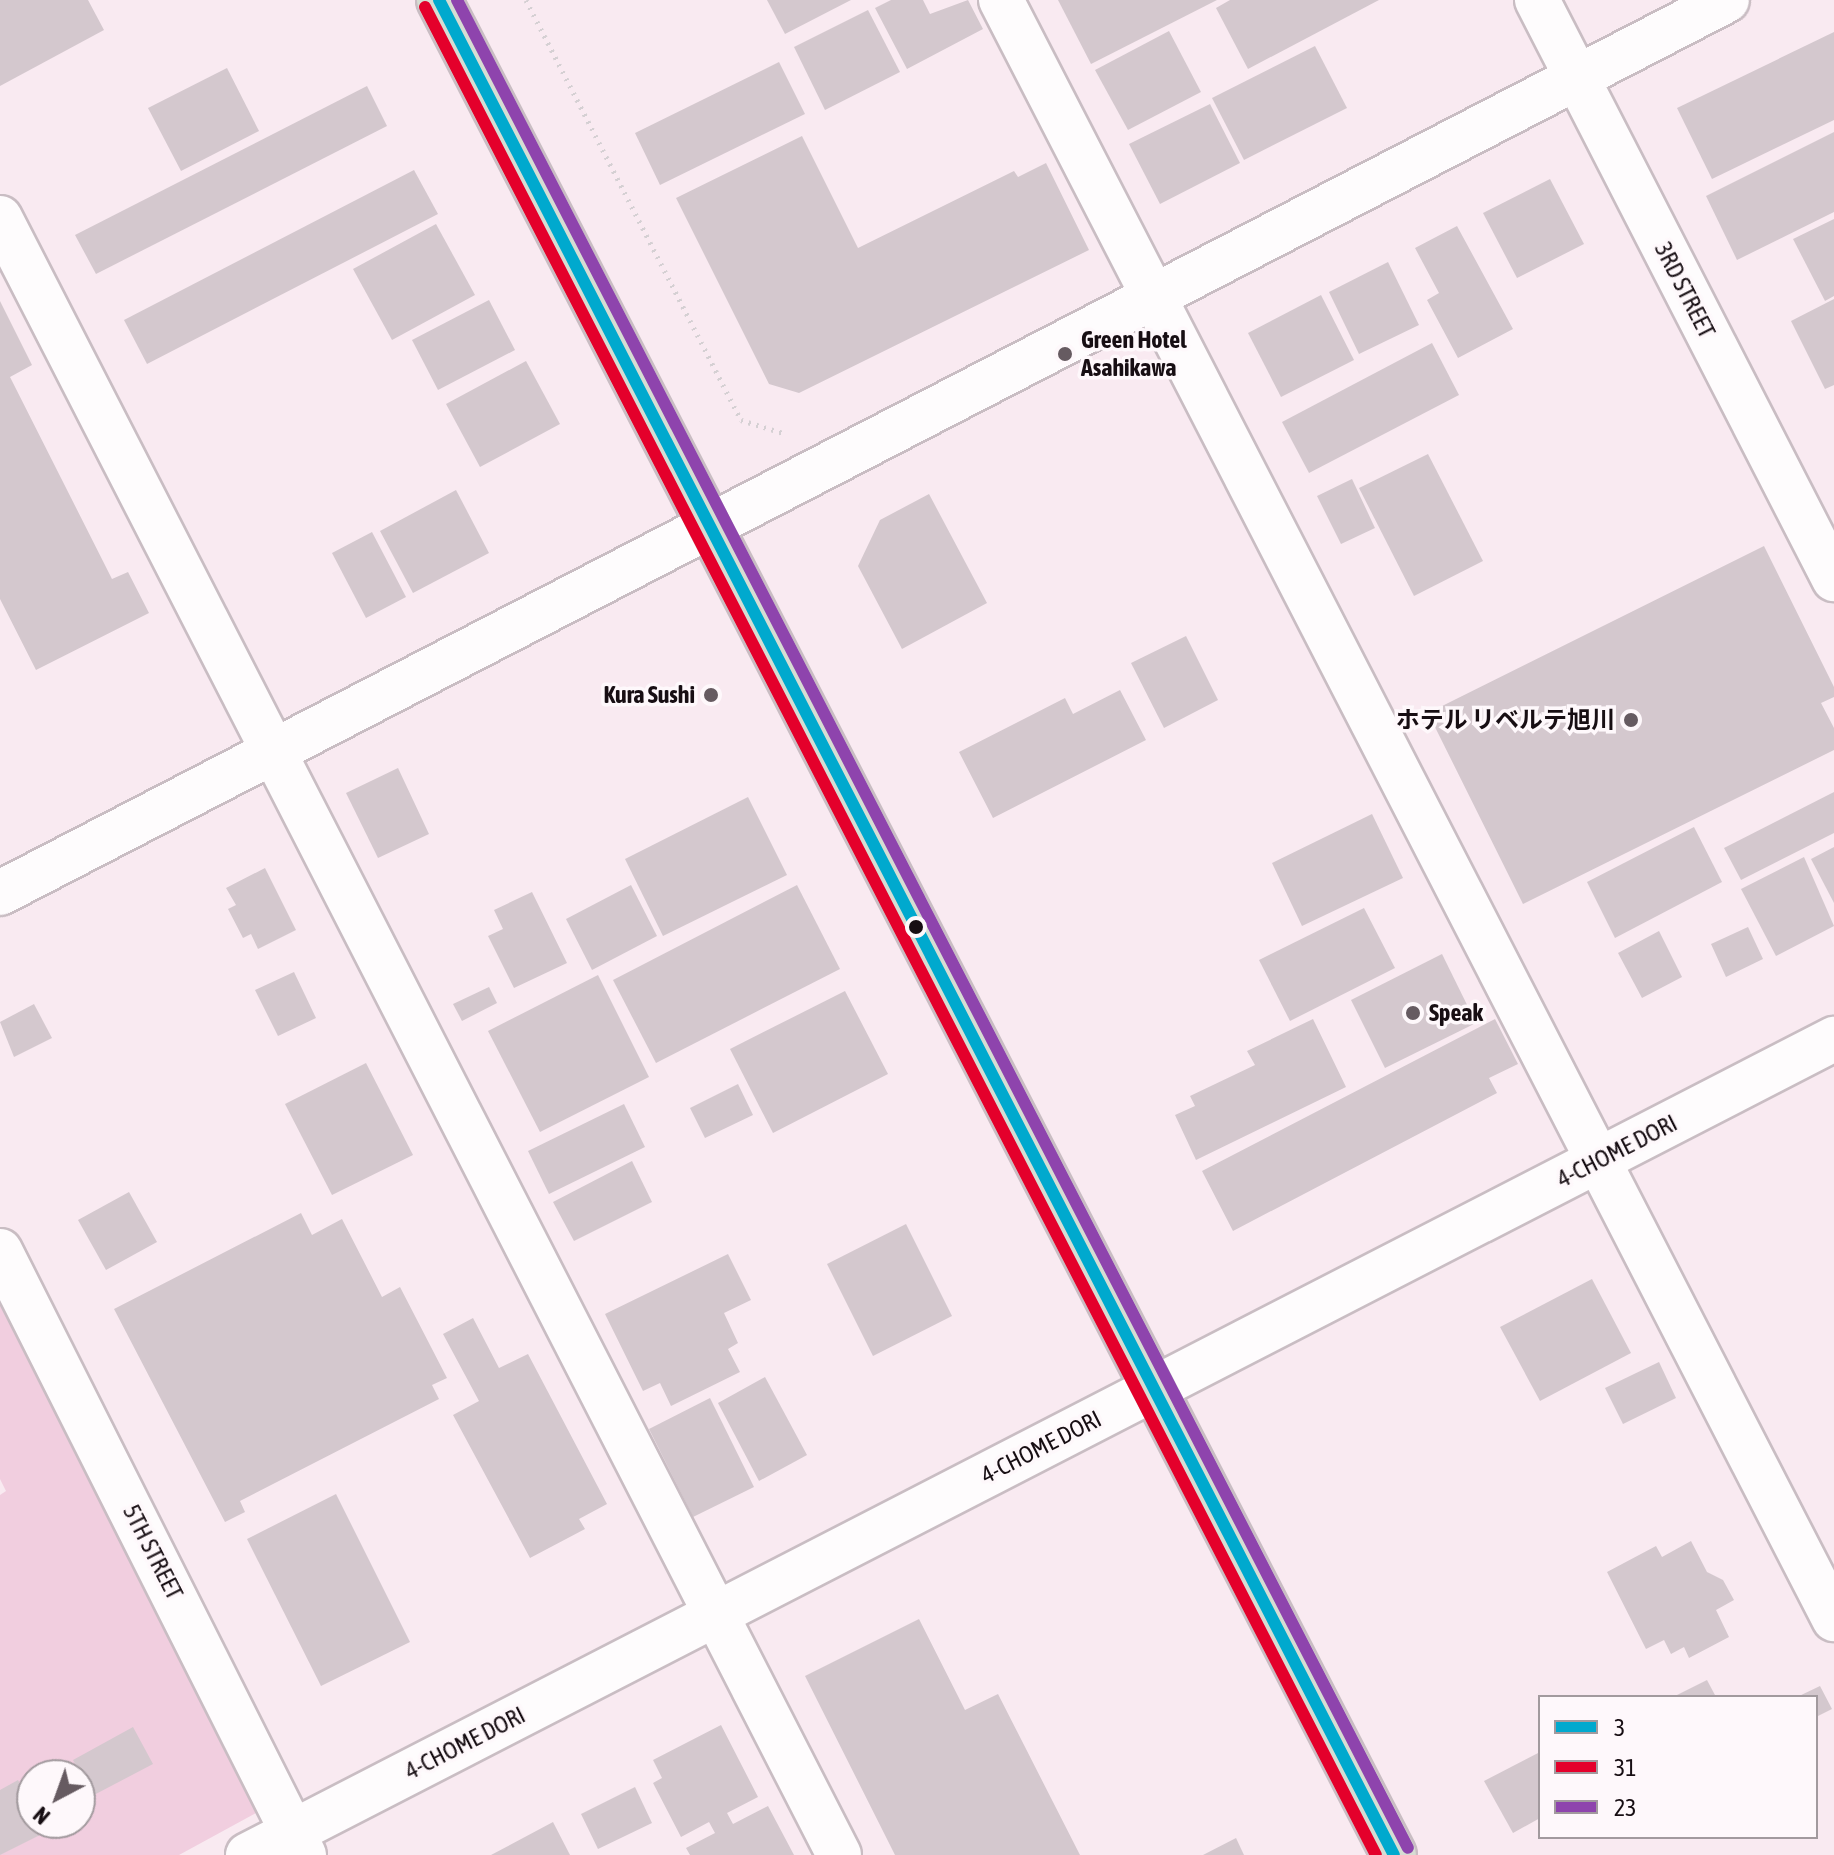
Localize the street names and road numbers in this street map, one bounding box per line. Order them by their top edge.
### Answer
street label: 3RD STREET [1649,237,1721,343]
street label: 4-CHOME DORI [1552,1108,1682,1194]
street label: 4-CHOME DORI [976,1404,1106,1490]
street label: 5TH STREET [117,1500,189,1604]
street label: 4-CHOME DORI [400,1700,530,1786]

